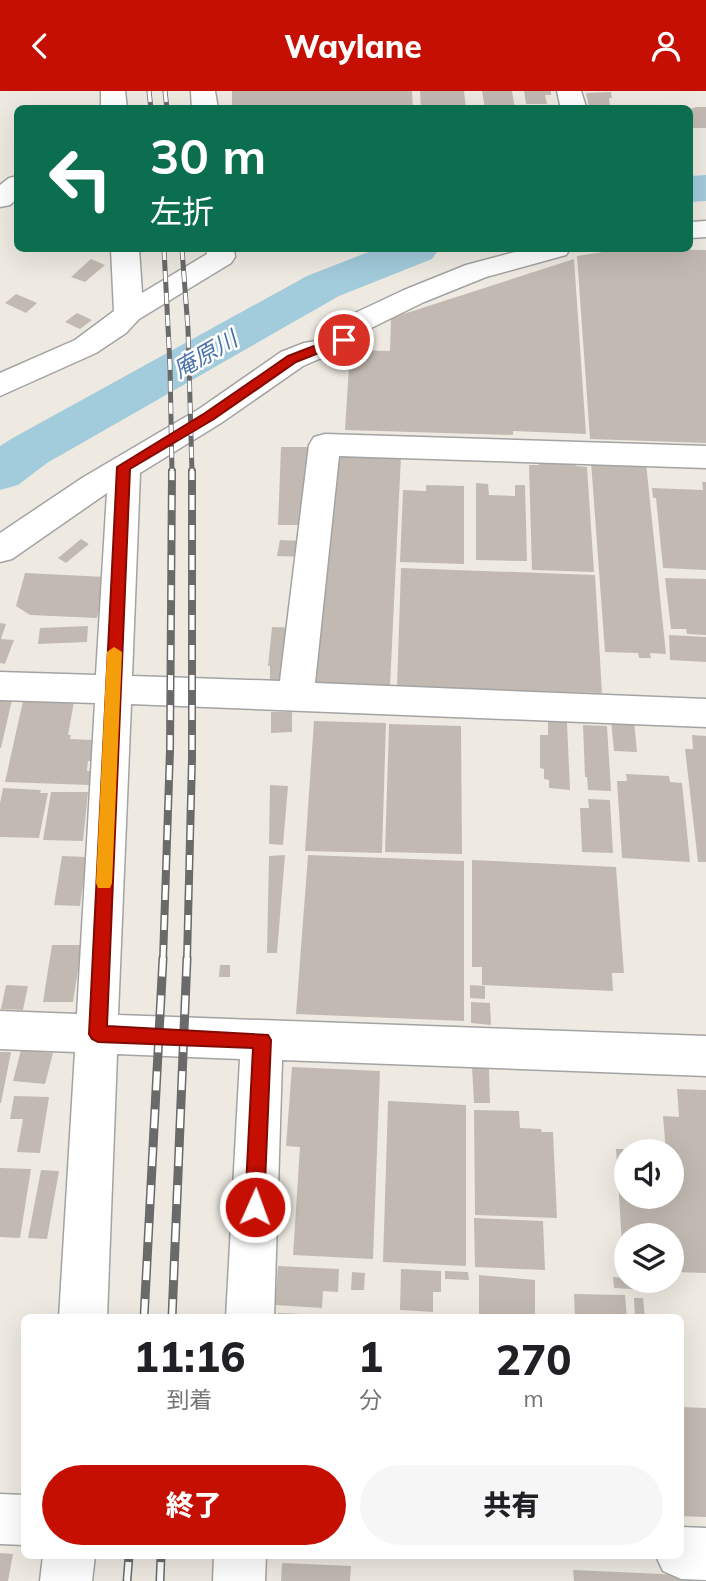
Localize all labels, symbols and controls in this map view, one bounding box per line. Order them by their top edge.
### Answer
text: Waylane [284,26,422,66]
icon: back [21,27,59,65]
icon: person [647,27,685,65]
text: 30 m [150,125,266,186]
icon: left [35,133,126,224]
text: 左折 [150,191,214,231]
pin [314,310,374,370]
icon: arrive [325,321,363,359]
water label: 庵原川 [168,323,245,384]
map controls [614,1139,684,1293]
button: sound [614,1139,684,1209]
position arrow [218,1170,292,1244]
button: layers [614,1223,684,1293]
text: 11:16 [134,1330,245,1383]
text: 1 [358,1330,383,1383]
text: 270 [496,1333,571,1386]
text: m [523,1384,544,1413]
text: 到着 [166,1385,212,1414]
text: 分 [359,1385,382,1414]
button: 終了 [42,1465,346,1545]
button: 共有 [360,1465,663,1545]

